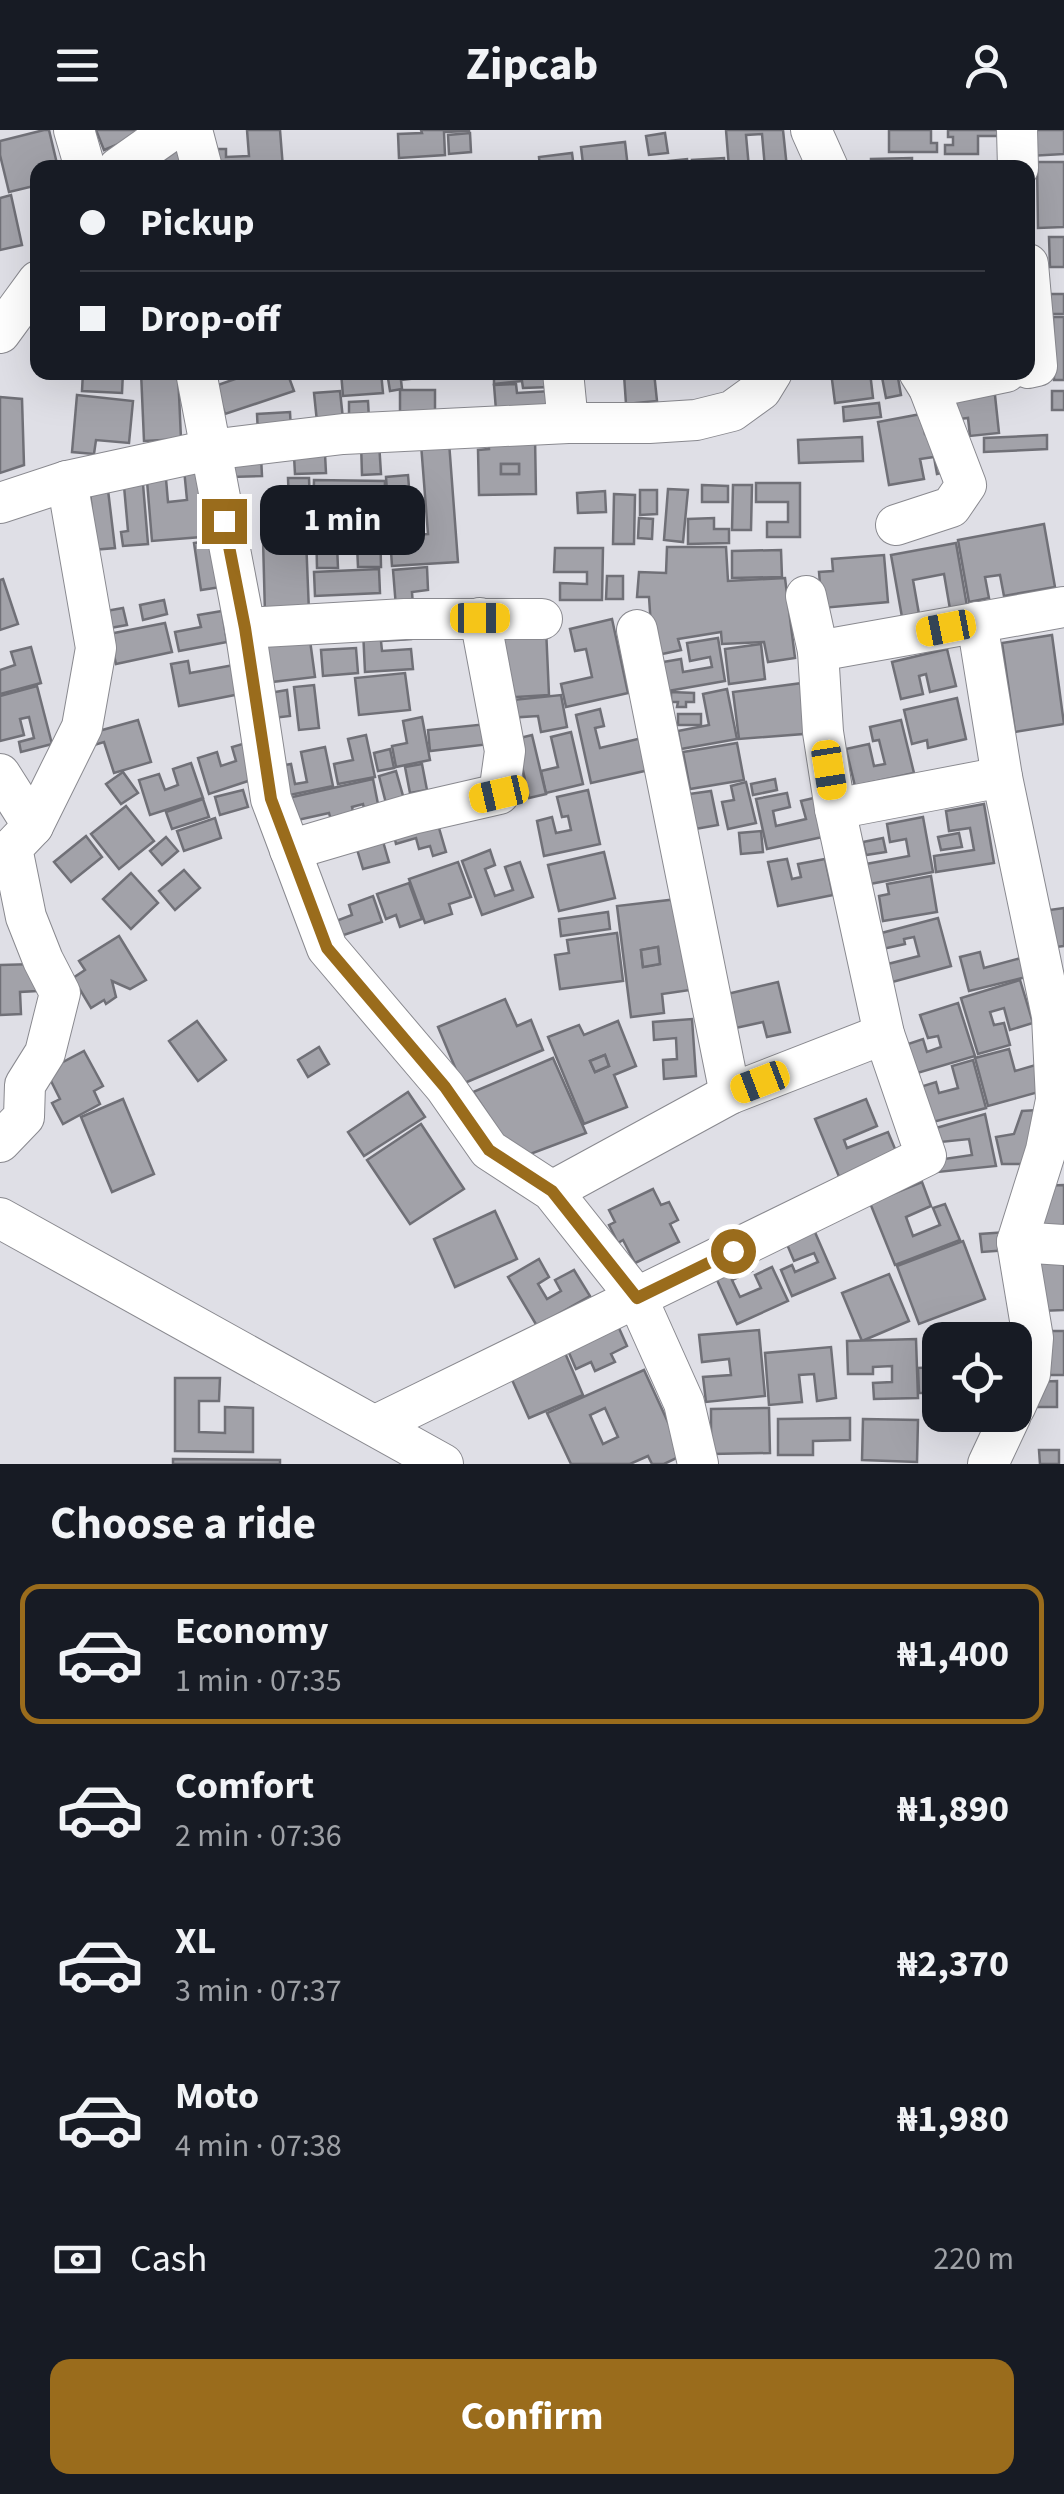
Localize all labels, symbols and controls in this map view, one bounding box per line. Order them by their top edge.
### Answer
text: Zipcab [466,33,598,97]
icon: menu [50,38,105,93]
icon: person [959,38,1014,93]
text: Pickup [140,196,254,250]
text: Drop-off [140,292,280,346]
callout: 1 min [259,486,424,556]
text: 1 min [304,497,381,543]
route end [202,499,247,544]
car [450,603,510,633]
car [914,608,978,648]
car [809,738,849,802]
car [466,773,532,815]
car [727,1057,793,1107]
route start [711,1229,756,1274]
map controls [922,1322,1032,1432]
button: locate [922,1322,1032,1432]
text: Choose a ride [50,1492,316,1556]
text: Economy [175,1604,328,1658]
icon: car [55,1609,145,1699]
text: ₦1,400 [897,1627,1009,1681]
text: 1 min · 07:35 [175,1658,342,1704]
text: Comfort [175,1759,314,1813]
icon: car [55,1764,145,1854]
text: ₦1,890 [897,1782,1009,1836]
text: 2 min · 07:36 [175,1813,342,1859]
text: XL [175,1914,216,1968]
icon: car [55,1919,145,2009]
text: ₦2,370 [897,1937,1009,1991]
text: 3 min · 07:37 [175,1968,342,2014]
text: Moto [175,2069,259,2123]
icon: car [55,2074,145,2164]
text: ₦1,980 [897,2092,1009,2146]
text: 4 min · 07:38 [175,2123,342,2169]
icon: cash [50,2232,105,2287]
text: Cash [130,2232,207,2286]
text: 220 m [933,2236,1014,2282]
button: Confirm [50,2359,1014,2474]

